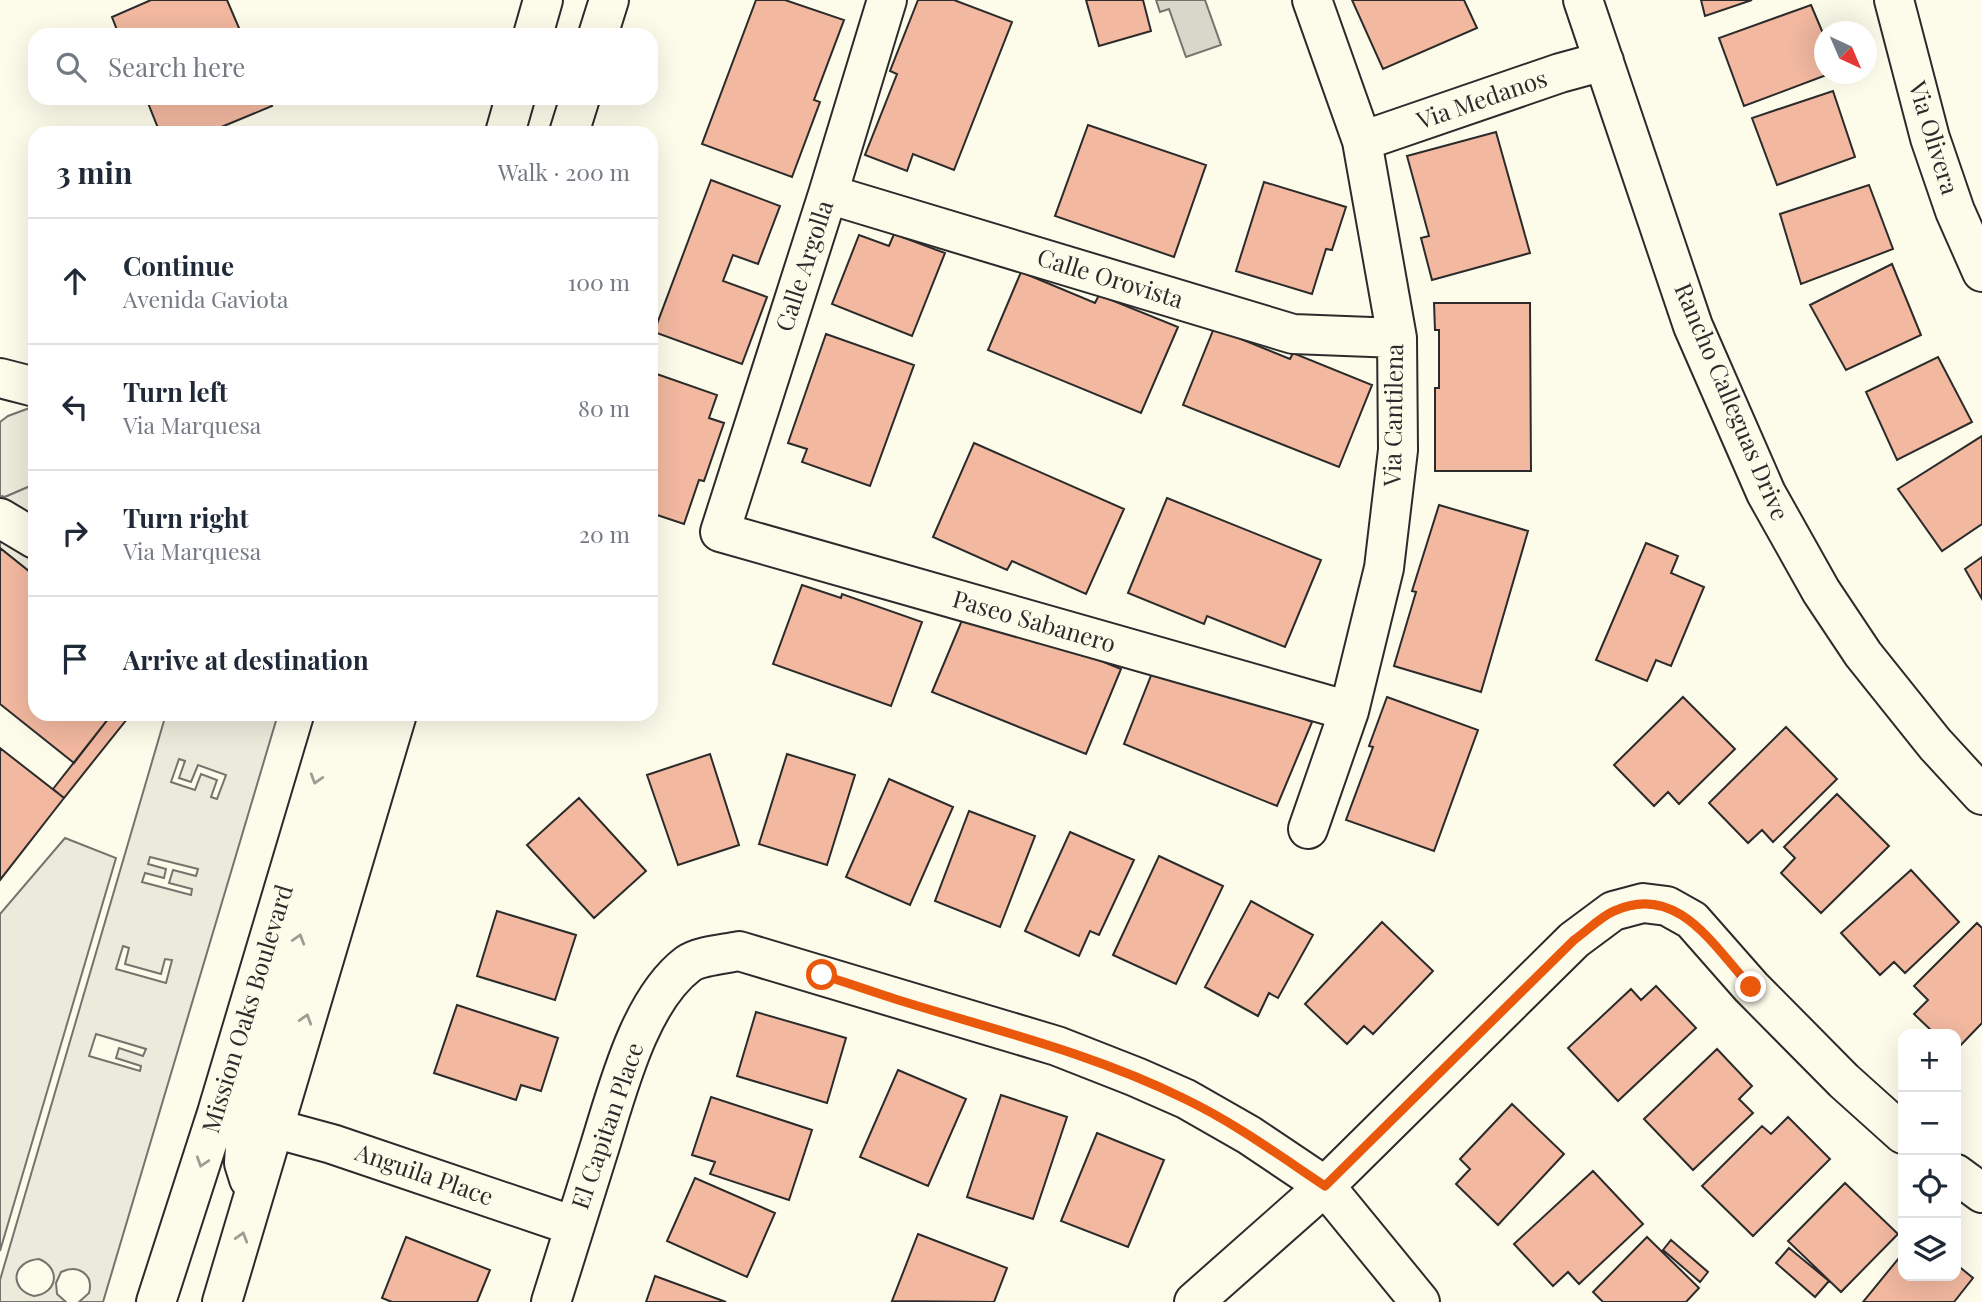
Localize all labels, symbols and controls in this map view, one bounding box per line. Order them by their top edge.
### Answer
north arrow [1814,21,1877,84]
search box [28,28,658,105]
icon: search [52,48,90,86]
text: Search here [108,49,245,84]
street label: Via Medanos [1411,61,1551,136]
street label: Via Olivera [1902,76,1967,198]
text: 3 min [56,152,132,192]
text: Walk · 200 m [498,156,630,187]
street label: Calle Argolla [767,196,839,335]
street label: Calle Orovista [1034,240,1188,314]
text: Continue [123,248,234,283]
icon: ahead [56,262,94,300]
text: 100 m [568,266,630,297]
street label: Rancho Calleguas Drive [1668,278,1797,525]
text: Avenida Gaviota [123,283,289,314]
street label: Via Cantilena [1375,343,1409,487]
text: Turn left [123,374,228,409]
icon: left [56,388,94,426]
text: 80 m [578,392,630,423]
text: Via Marquesa [123,409,261,440]
text: Turn right [123,500,249,535]
icon: right [56,514,94,552]
text: 20 m [579,518,630,549]
text: Via Marquesa [123,535,261,566]
street label: Paseo Sabanero [949,582,1120,659]
icon: arrive [56,640,94,678]
text: Arrive at destination [123,642,369,677]
one-way arrow [310,773,325,785]
street label: Mission Oaks Boulevard [193,880,299,1136]
one-way arrow [291,934,306,946]
route start [806,959,837,990]
route end [1735,971,1766,1002]
one-way arrow [298,1013,312,1025]
map controls [1898,1029,1961,1281]
button: + [1898,1029,1961,1092]
street label: El Capitan Place [563,1038,650,1213]
button: − [1898,1092,1961,1155]
street label: Anguila Place [351,1134,498,1212]
one-way arrow [195,1155,210,1167]
button: locate [1898,1155,1961,1218]
button: layers [1898,1218,1961,1281]
one-way arrow [233,1231,248,1243]

